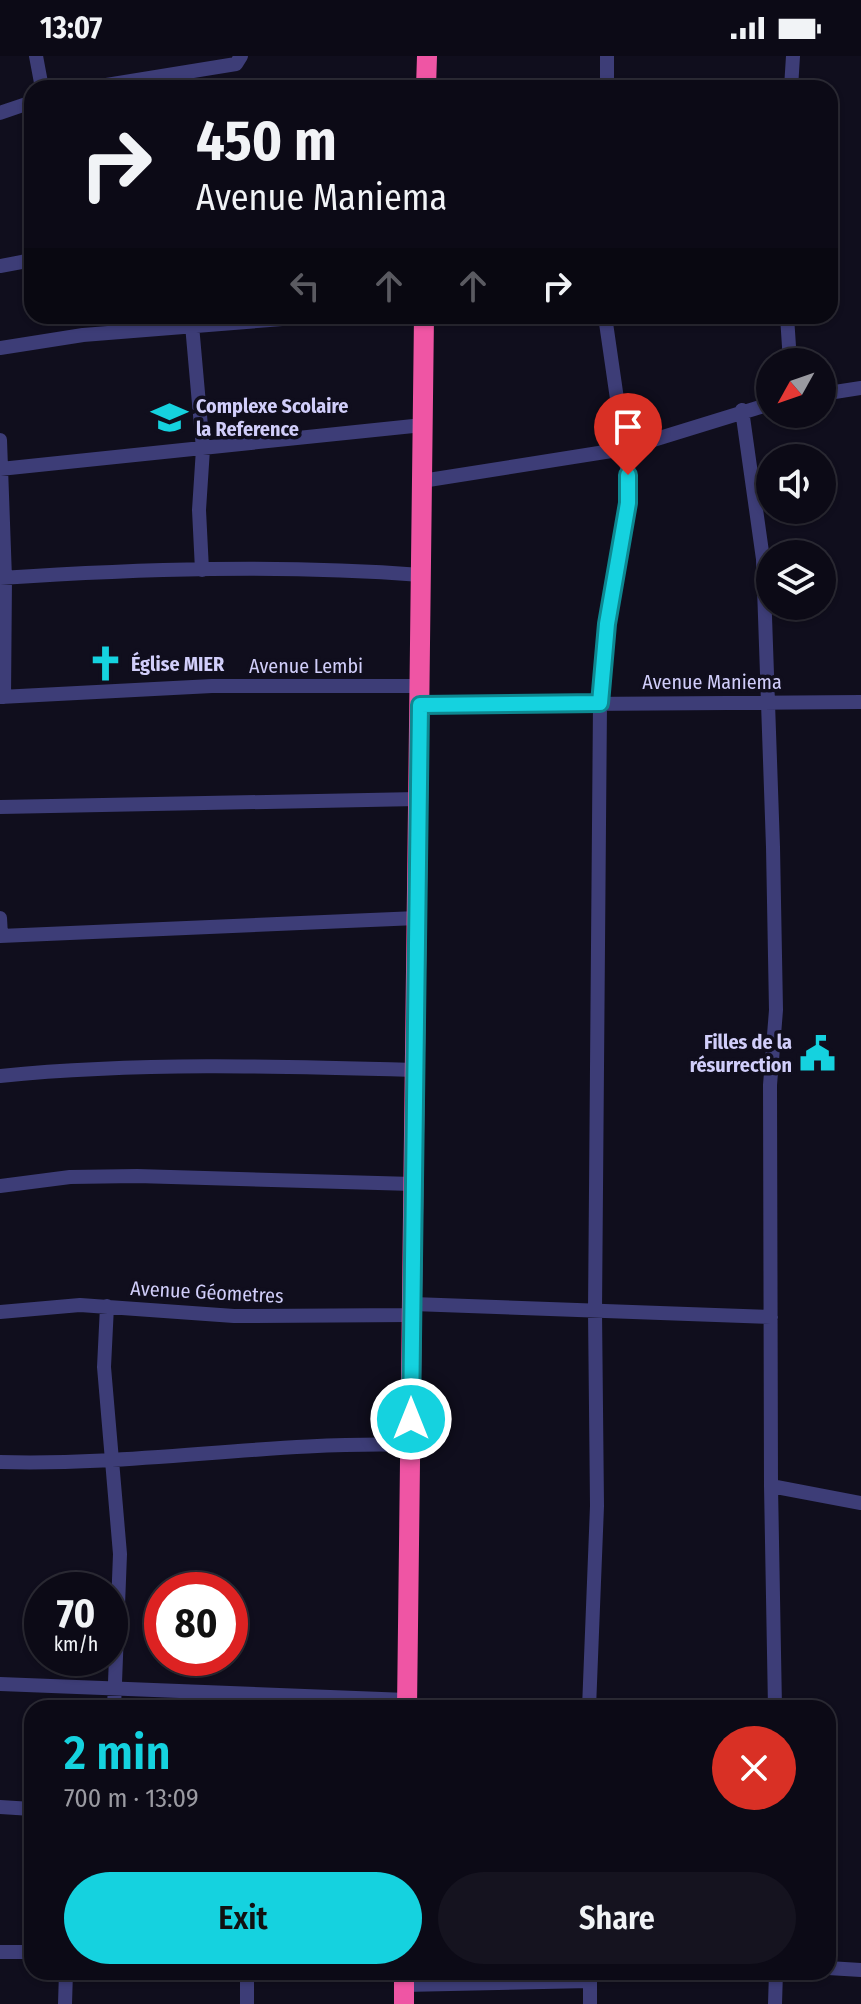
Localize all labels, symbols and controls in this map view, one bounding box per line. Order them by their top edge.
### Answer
text: 13:07 [40,10,102,46]
text: 450 m [196,108,337,175]
icon: right [64,112,168,216]
text: Avenue Maniema [196,176,447,220]
icon: left [283,264,327,308]
icon: ahead [367,264,411,308]
icon: ahead [451,264,495,308]
icon: right [535,264,579,308]
north arrow [756,348,836,428]
map controls [756,348,836,620]
pin [594,393,662,475]
place label: Complexe Scolaire la Reference [196,394,348,441]
school or university icon: Complexe Scolaire la Reference [151,399,189,437]
icon: arrive [606,405,650,449]
button: sound [756,444,836,524]
button: layers [756,540,836,620]
church icon: Église MIER [86,645,124,683]
place label: Église MIER [131,651,225,676]
street label: Avenue Lembi [249,654,363,678]
street label: Avenue Maniema [642,670,782,694]
place label: Filles de la résurrection [690,1030,792,1077]
public building icon: Filles de la résurrection [799,1035,837,1073]
street label: Avenue Géometres [130,1276,284,1308]
position arrow [369,1377,453,1461]
speed limit sign: 80 [144,1572,248,1676]
text: 70 [57,1590,95,1638]
text: km/h [54,1632,98,1656]
text: 2 min [64,1724,171,1782]
button: close [712,1726,796,1810]
text: 700 m · 13:09 [64,1783,199,1814]
button: Exit [64,1872,422,1964]
button: Share [438,1872,796,1964]

